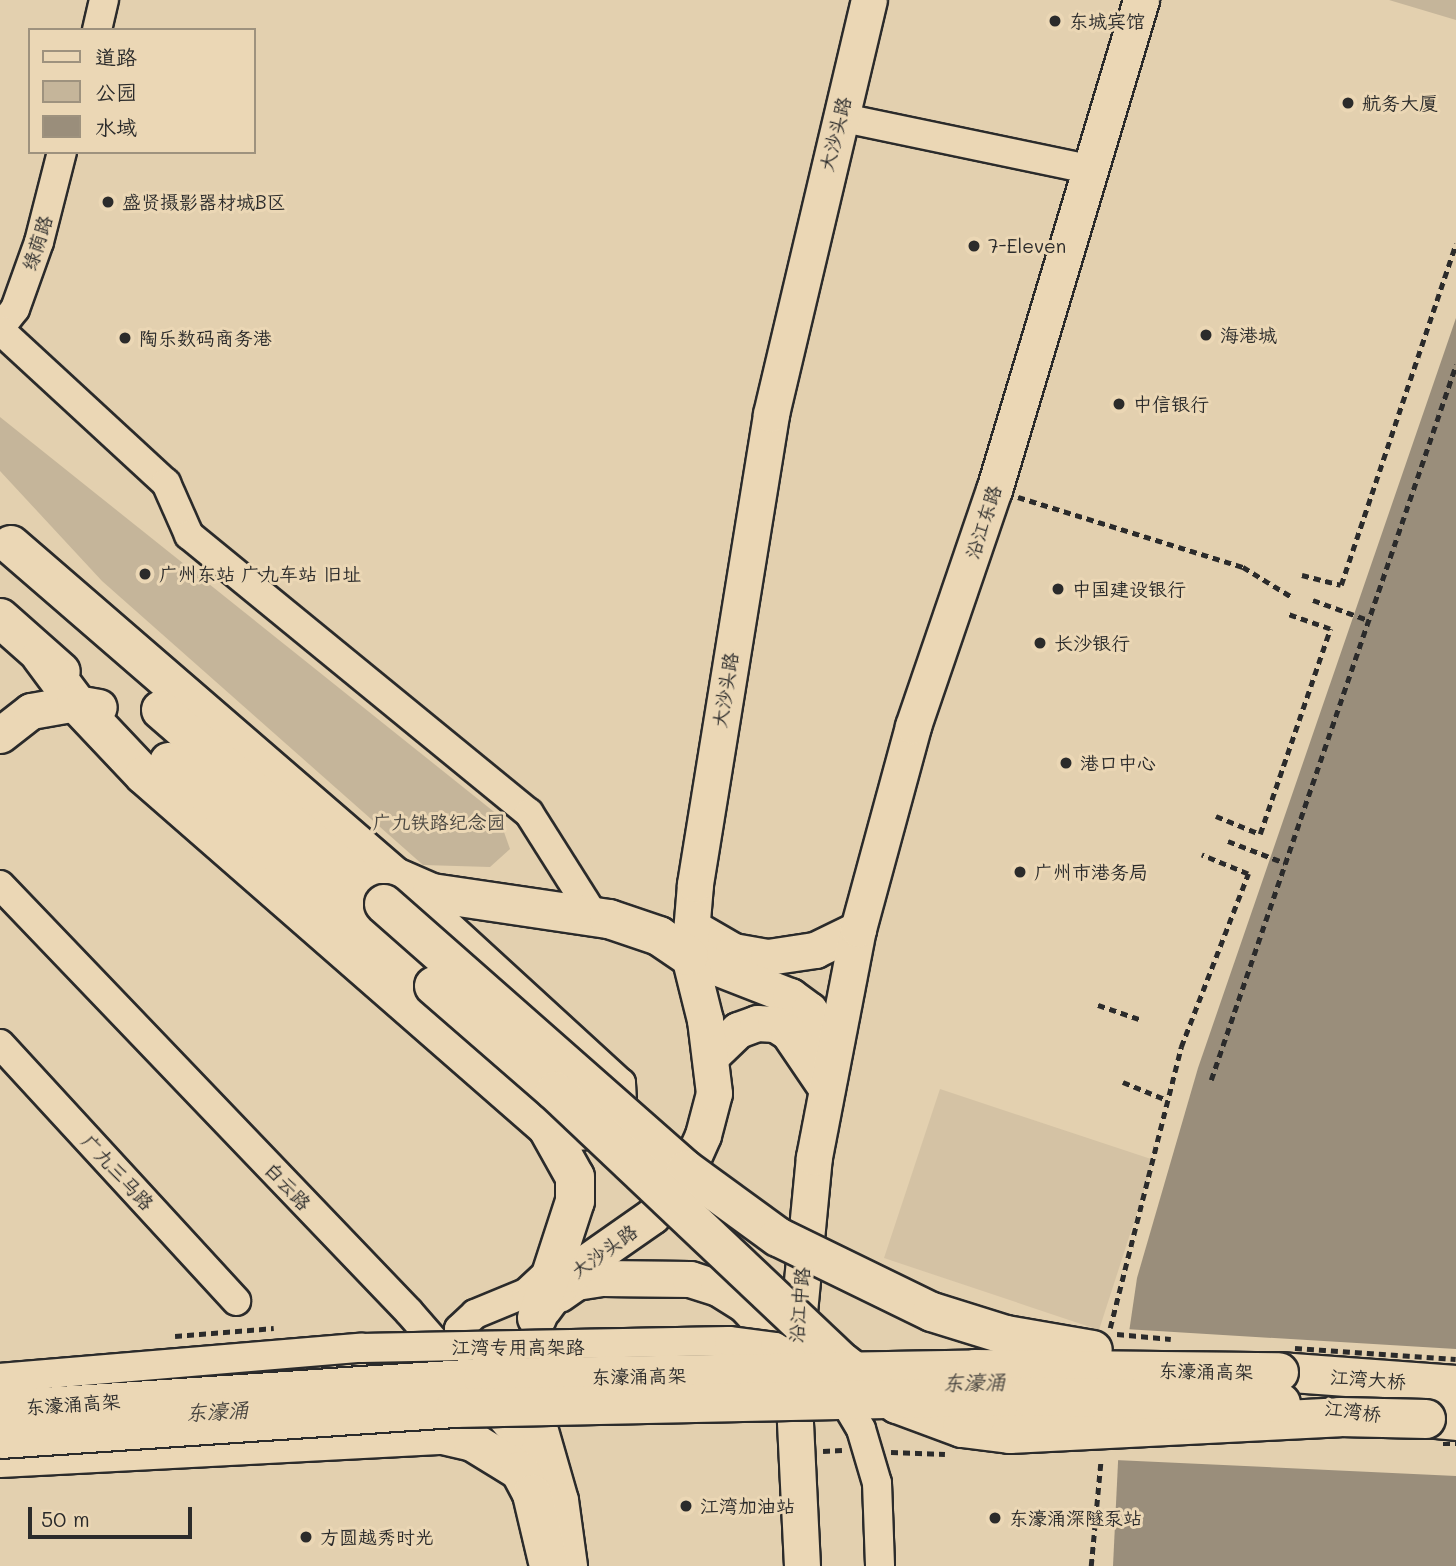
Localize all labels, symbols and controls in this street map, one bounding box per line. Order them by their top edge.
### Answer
place label: 东城宾馆 [1069,10,1145,32]
marker: 东城宾馆 [1047,13,1063,29]
legend [28,28,256,154]
text: 道路 [95,43,137,70]
text: 公园 [95,78,137,105]
place label: 航务大厦 [1362,92,1438,114]
street label: 大沙头路 [815,94,855,174]
marker: 航务大厦 [1340,95,1356,111]
text: 水域 [95,113,137,140]
place label: 盛贤摄影器材城B区 [122,191,286,213]
marker: 盛贤摄影器材城B区 [100,194,116,210]
street label: 绿荫路 [17,212,57,274]
place label: 7-Eleven [988,235,1066,257]
marker: 7-Eleven [966,238,982,254]
place label: 海港城 [1220,324,1277,346]
place label: 陶乐数码商务港 [139,327,272,349]
marker: 海港城 [1198,327,1214,343]
marker: 陶乐数码商务港 [117,330,133,346]
place label: 中信银行 [1133,393,1209,415]
marker: 中信银行 [1111,396,1127,412]
street label: 沿江东路 [960,482,1006,562]
place label: 广州东站 广九车站 旧址 [159,563,361,585]
marker: 广州东站 广九车站 旧址 [137,566,153,582]
place label: 中国建设银行 [1072,578,1186,600]
marker: 中国建设银行 [1050,581,1066,597]
place label: 长沙银行 [1054,632,1130,654]
marker: 长沙银行 [1032,635,1048,651]
street label: 大沙头路 [708,651,742,729]
place label: 港口中心 [1080,752,1156,774]
marker: 港口中心 [1058,755,1074,771]
park label: 广九铁路纪念园 [373,811,505,833]
place label: 广州市港务局 [1034,861,1148,883]
marker: 广州市港务局 [1012,864,1028,880]
street label: 广九三马路 [77,1129,159,1215]
street label: 白云路 [260,1157,316,1215]
street label: 大沙头路 [567,1219,641,1283]
street label: 沿江中路 [784,1266,814,1344]
street label: 江湾专用高架路 [452,1336,584,1358]
street label: 东濠涌高架 [1158,1359,1254,1383]
street label: 东濠涌高架 [591,1364,687,1388]
street label: 江湾大桥 [1329,1365,1407,1393]
water label: 东濠涌 [942,1369,1006,1395]
street label: 东濠涌高架 [25,1389,121,1419]
street label: 江湾桥 [1323,1396,1383,1426]
water label: 东濠涌 [185,1397,249,1425]
scale bar [32,1492,196,1536]
place label: 江湾加油站 [700,1495,795,1517]
marker: 江湾加油站 [678,1498,694,1514]
text: 50 m [41,1505,90,1532]
place label: 东濠涌深隧泵站 [1009,1507,1142,1529]
marker: 东濠涌深隧泵站 [987,1510,1003,1526]
place label: 方圆越秀时光 [320,1526,434,1548]
marker: 方圆越秀时光 [298,1529,314,1545]

